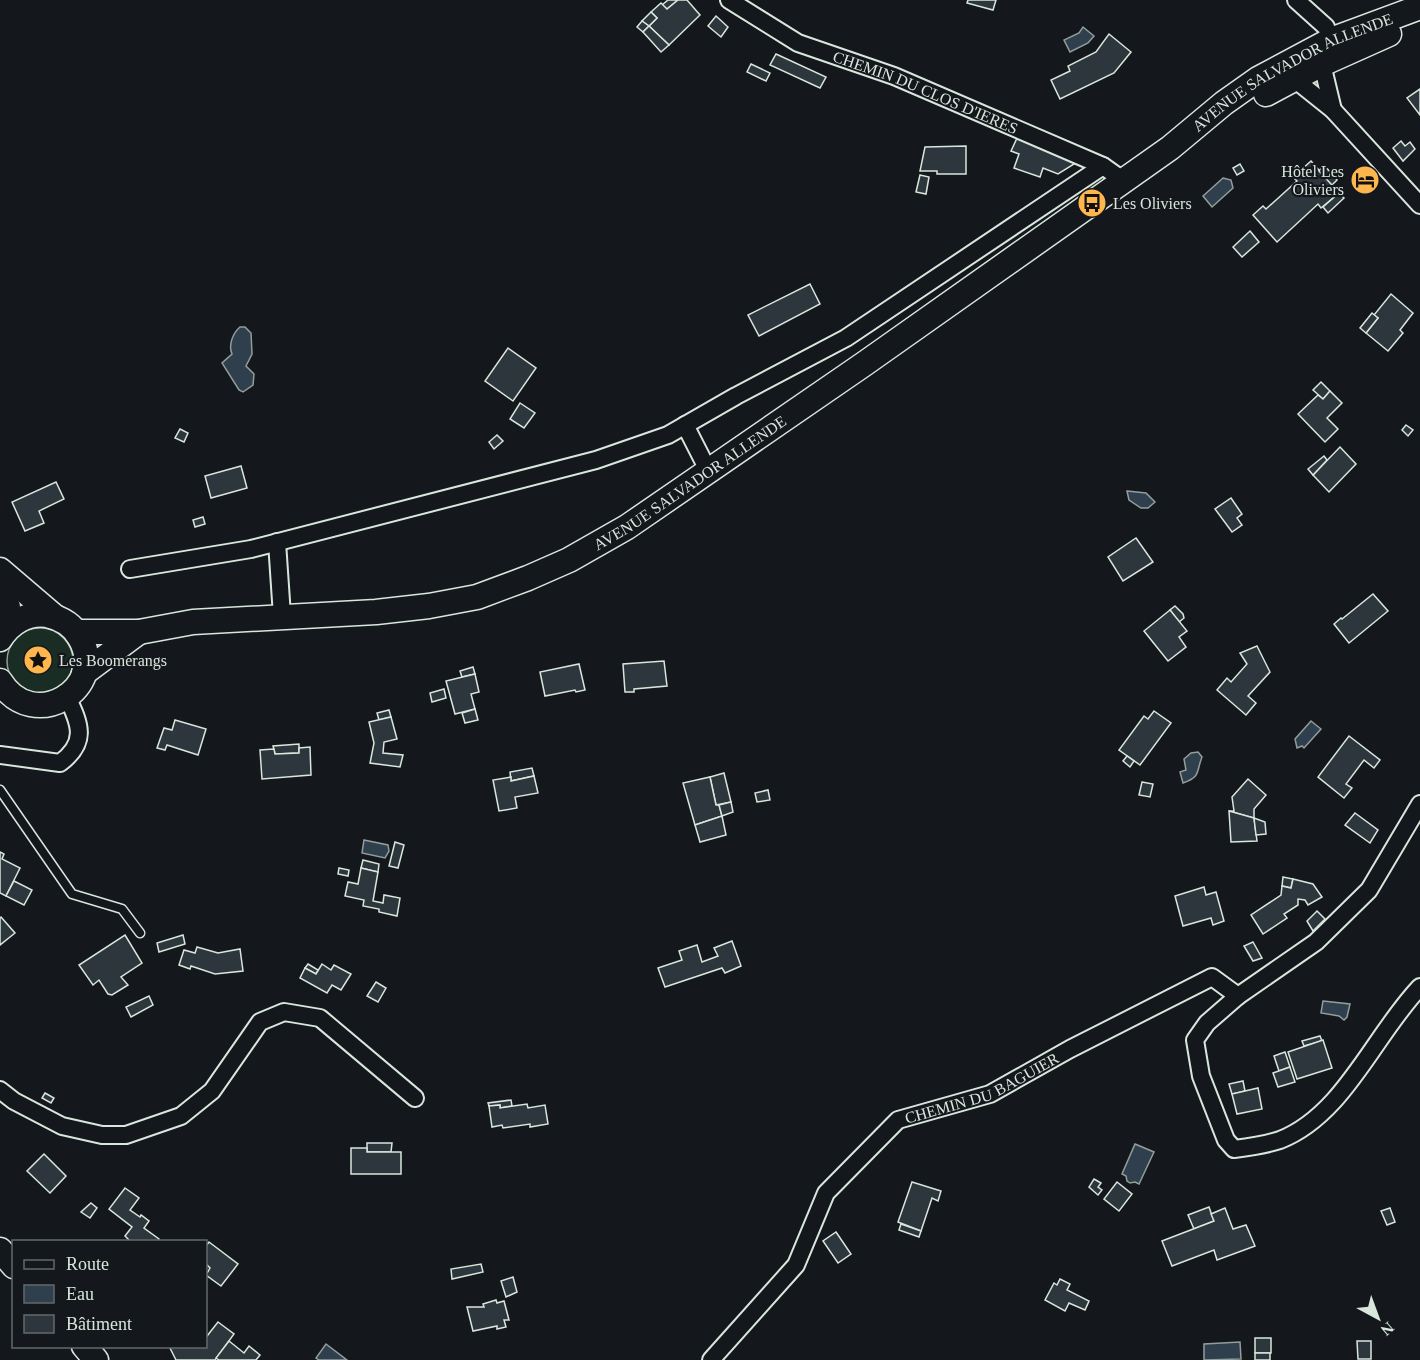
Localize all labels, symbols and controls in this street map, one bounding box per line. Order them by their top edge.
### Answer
street label: AVENUE SALVADOR ALLENDE [1189,9,1395,134]
street label: CHEMIN DU CLOS D'IERES [831,47,1021,137]
place label: Hôtel Les Oliviers [1281,163,1344,198]
hotel icon: Hôtel Les Oliviers [1349,164,1381,196]
bus stop icon: Les Oliviers [1076,187,1108,219]
place label: Les Oliviers [1113,195,1192,212]
street label: AVENUE SALVADOR ALLENDE [590,412,789,553]
place icon: Les Boomerangs [22,644,54,676]
place label: Les Boomerangs [59,652,167,670]
street label: CHEMIN DU BAGUIER [903,1049,1062,1126]
legend [12,1240,207,1348]
text: Route [66,1254,109,1274]
text: Eau [66,1284,94,1304]
north arrow [1348,1288,1408,1348]
text: Bâtiment [66,1314,132,1334]
text: N [1377,1319,1397,1339]

